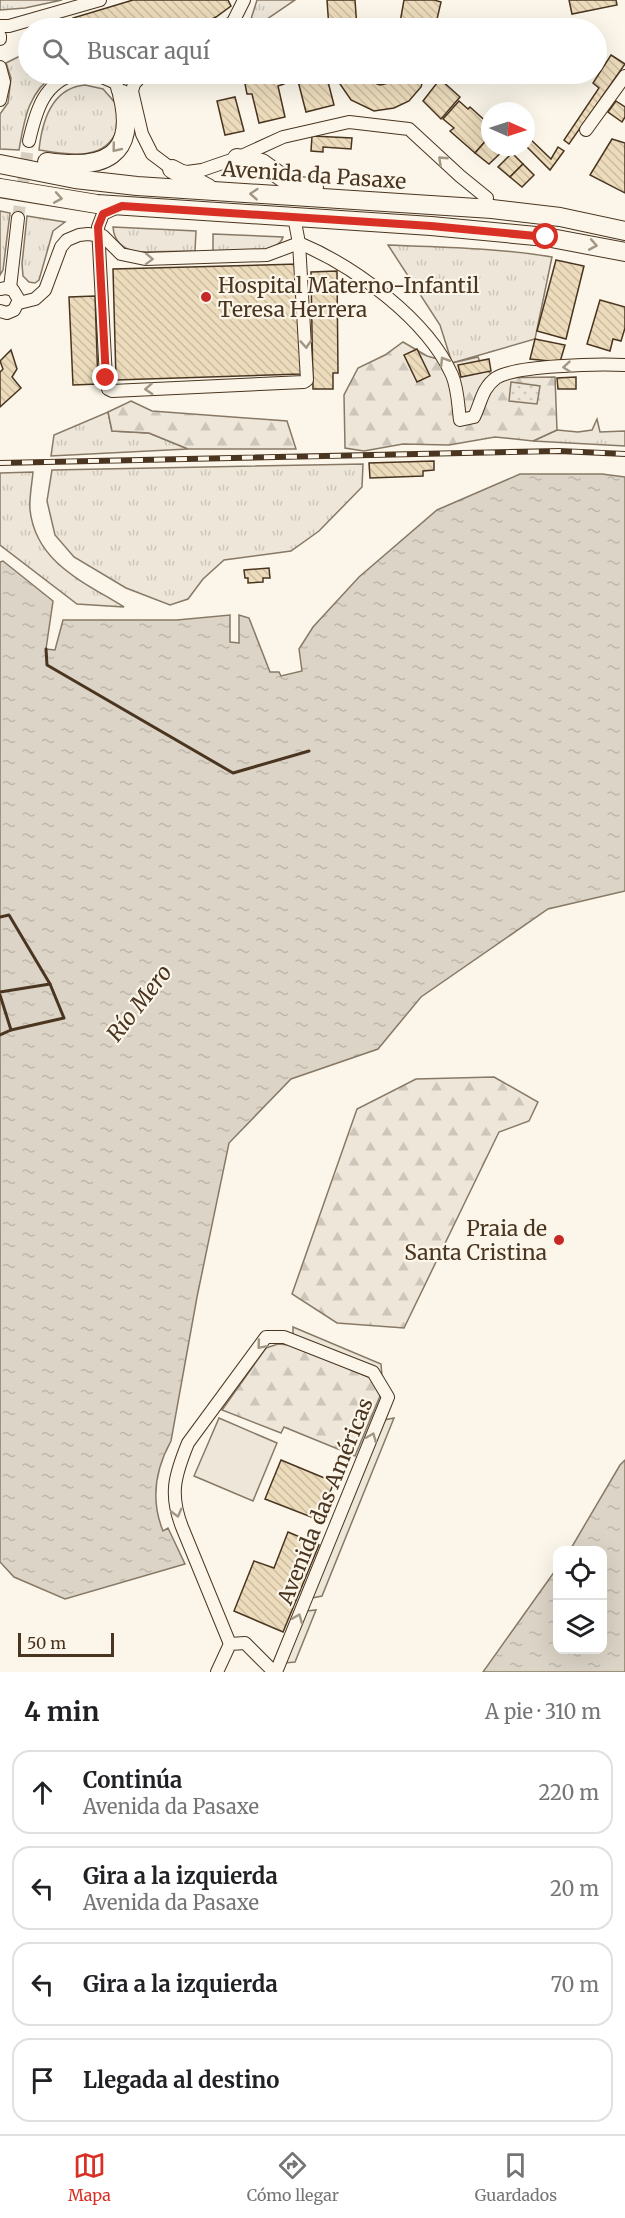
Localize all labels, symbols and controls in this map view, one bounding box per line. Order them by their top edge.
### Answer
search box [18,18,607,84]
icon: search [39,35,72,68]
text: Buscar aquí [87,37,210,65]
north arrow [481,102,535,156]
one-way arrow [112,141,123,152]
street label: Avenida da Pasaxe [220,155,407,195]
one-way arrow [439,156,449,167]
one-way arrow [249,187,258,200]
one-way arrow [53,191,62,203]
route start [532,223,558,249]
one-way arrow [589,239,598,251]
one-way arrow [144,252,153,265]
place label: Hospital Materno-Infantil Teresa Herrera [218,272,480,323]
marker: Hospital Materno-Infantil Teresa Herrera [199,290,213,304]
one-way arrow [299,339,312,348]
one-way arrow [439,357,451,367]
one-way arrow [562,360,571,373]
route end [92,364,118,390]
one-way arrow [145,383,154,396]
water label: Río Mero [100,959,178,1047]
place label: Praia de Santa Cristina [404,1215,547,1266]
marker: Praia de Santa Cristina [552,1233,566,1247]
one-way arrow [258,1338,269,1349]
street label: Avenida das Américas [271,1394,379,1609]
one-way arrow [365,1432,377,1443]
one-way arrow [170,1507,182,1518]
map controls [553,1546,607,1654]
button: locate [553,1546,607,1600]
button: layers [553,1600,607,1654]
one-way arrow [291,1613,303,1624]
scale bar [18,1630,114,1658]
text: 50 m [27,1633,66,1653]
text: 4 min [24,1695,99,1728]
text: A pie · 310 m [485,1699,601,1724]
text: Continúa [83,1766,182,1794]
icon: ahead [26,1776,59,1809]
text: 220 m [539,1780,599,1805]
text: Avenida da Pasaxe [83,1794,259,1819]
text: Gira a la izquierda [83,1862,278,1890]
icon: left [26,1872,59,1905]
text: 20 m [550,1876,599,1901]
text: Avenida da Pasaxe [83,1890,259,1915]
icon: left [26,1968,59,2001]
text: Gira a la izquierda [83,1970,278,1998]
text: 70 m [551,1972,599,1997]
icon: arrive [26,2064,59,2097]
text: Llegada al destino [83,2066,279,2094]
tab: Mapa [68,2149,111,2205]
tab: Cómo llegar [247,2149,339,2205]
tab: Guardados [475,2149,557,2205]

